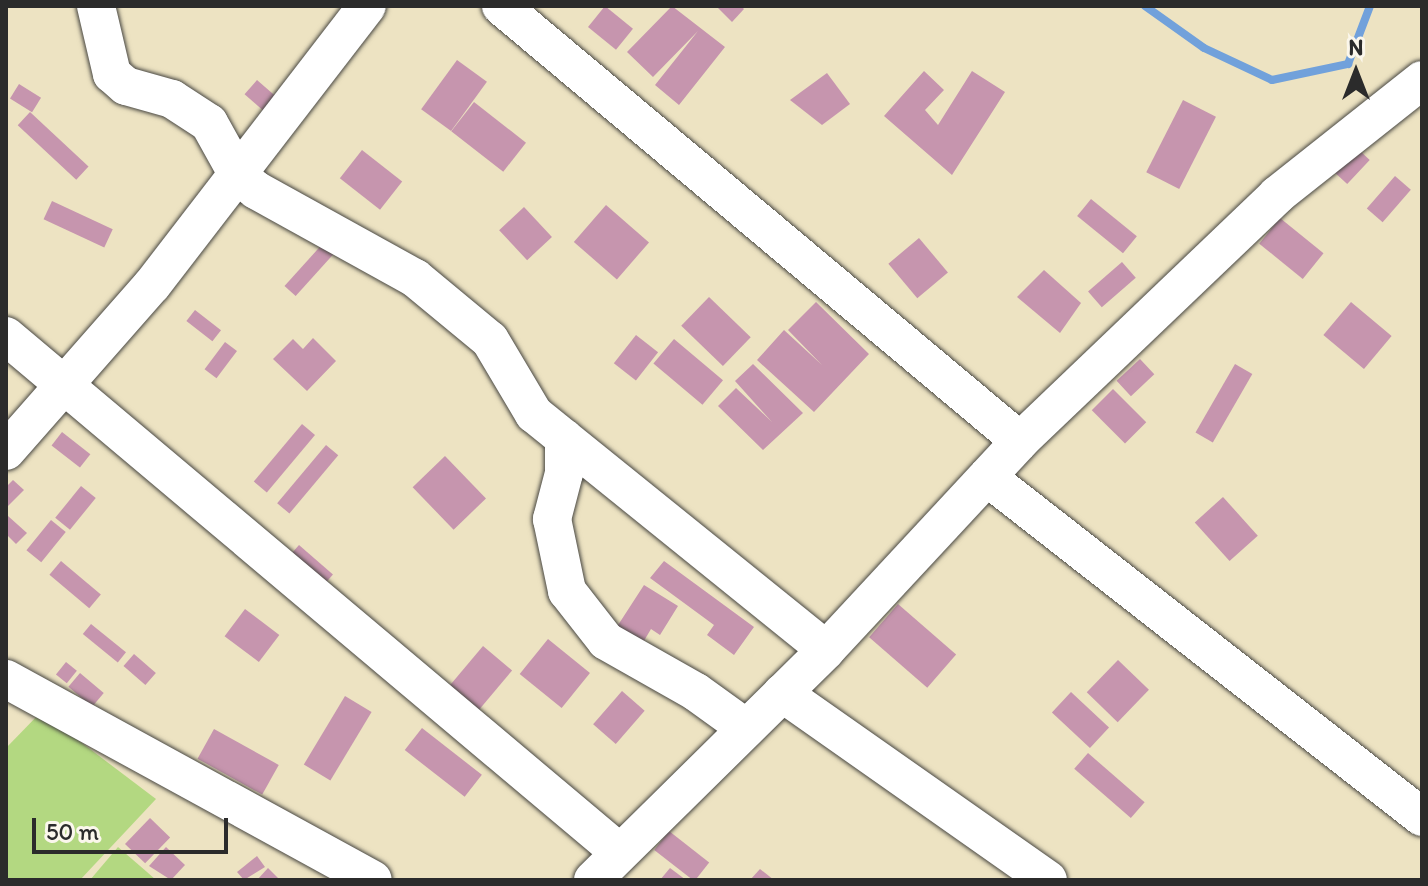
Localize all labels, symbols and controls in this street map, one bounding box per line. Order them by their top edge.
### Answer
north arrow [1316,32,1396,112]
text: N [1349,34,1363,61]
scale bar [36,802,232,852]
text: 50 m [46,817,99,846]

